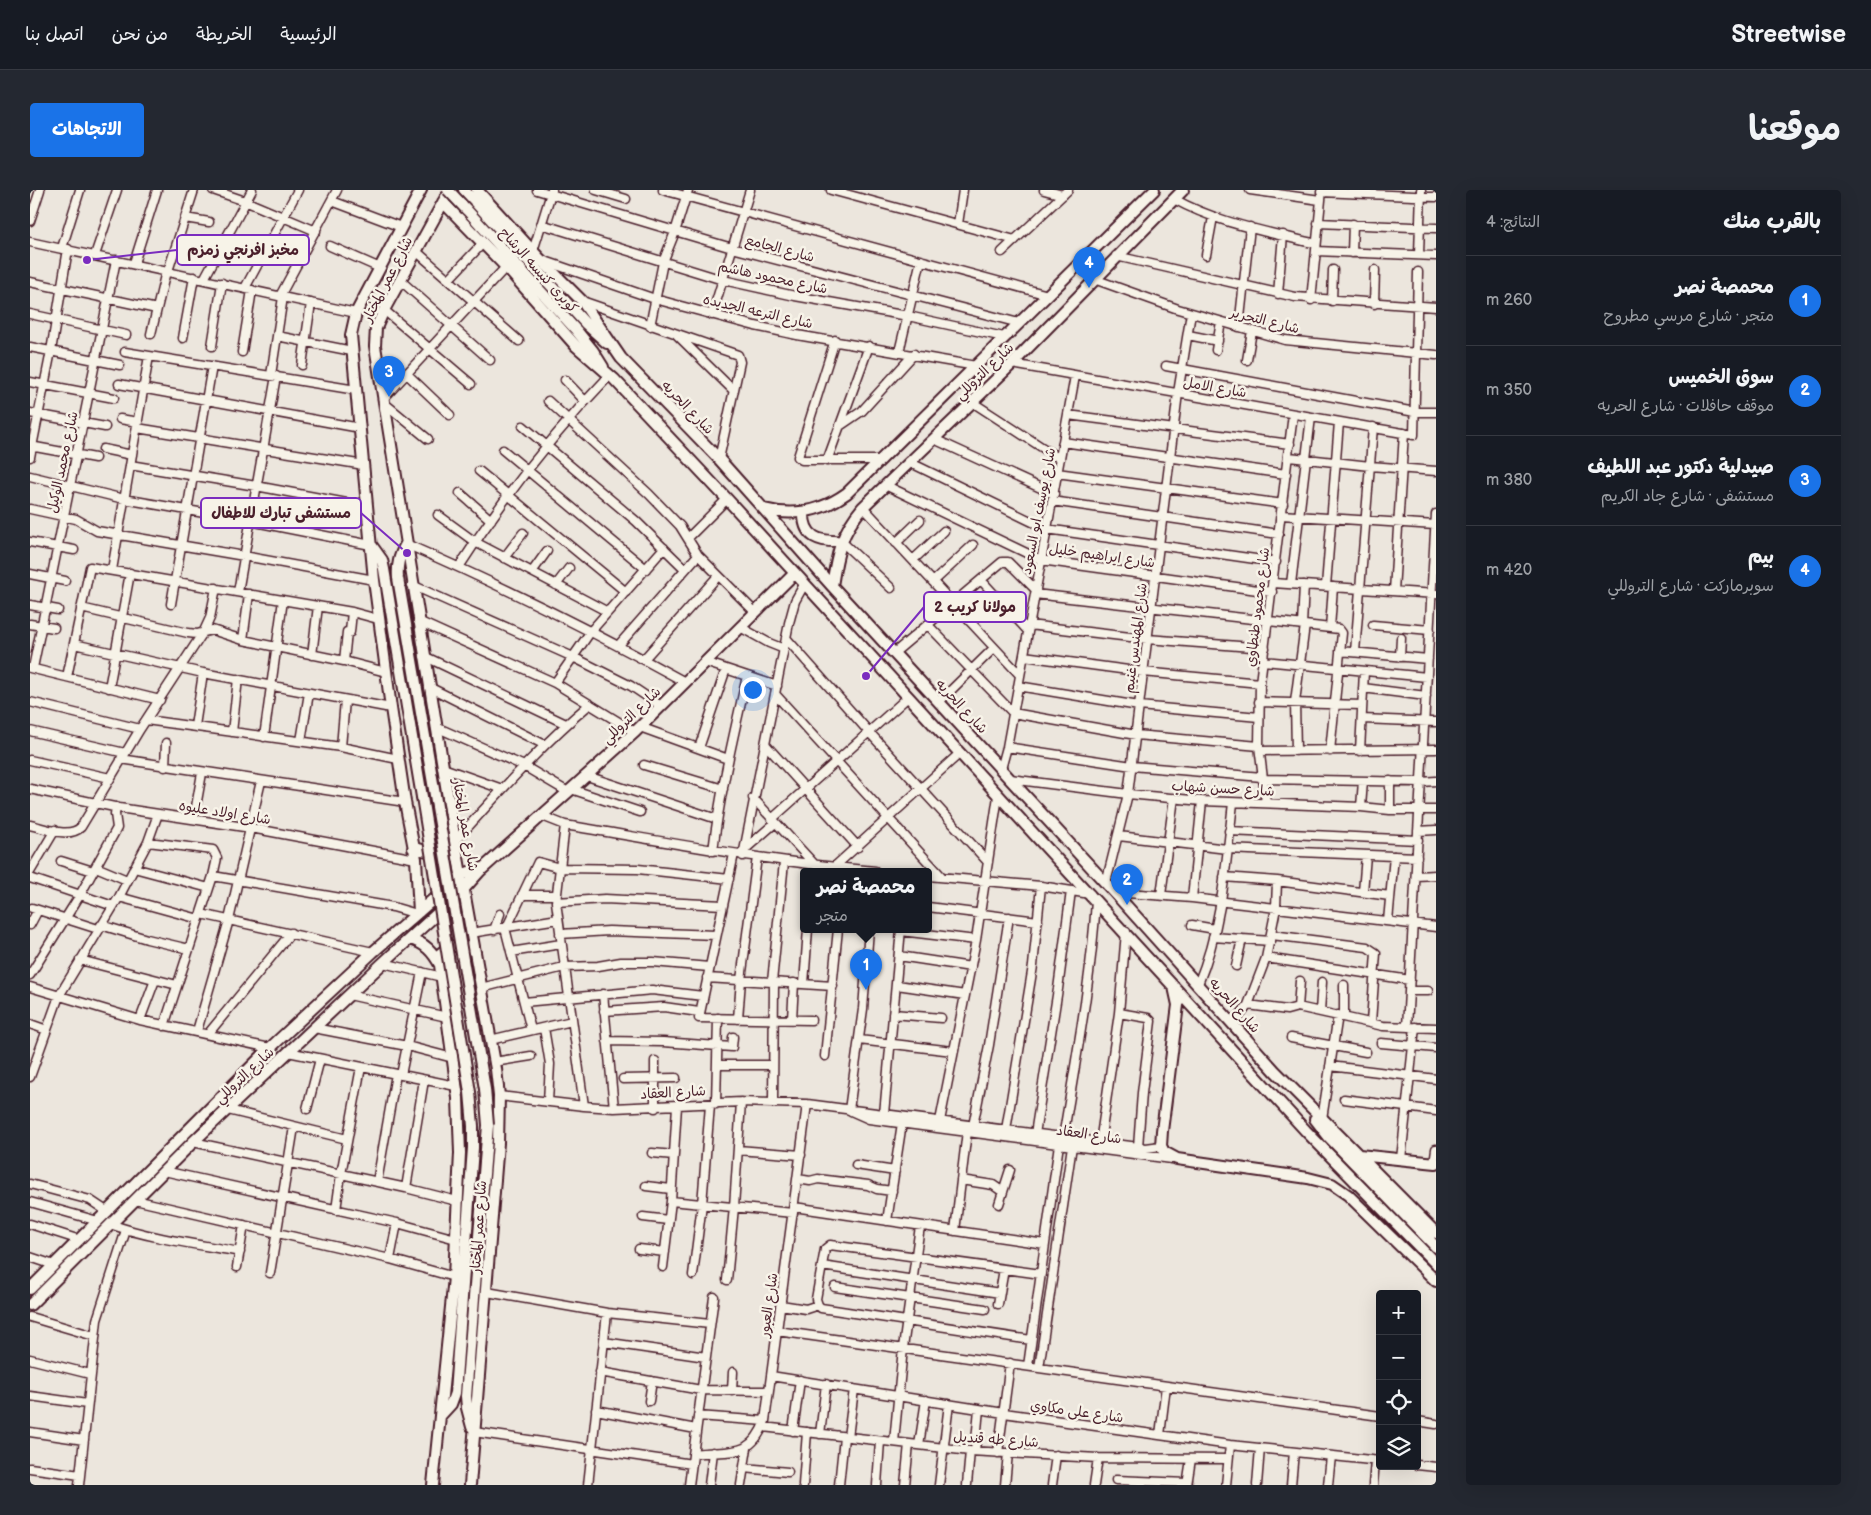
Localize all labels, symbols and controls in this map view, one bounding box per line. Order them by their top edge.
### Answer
text: Streetwise [1732,20,1846,49]
text: اتصل بنا [25,24,84,45]
text: من نحن [112,24,168,45]
text: الخريطة [196,24,252,45]
text: الرئيسية [280,24,337,45]
button: الاتجاهات [30,103,144,157]
text: موقعنا [1748,108,1841,151]
text: بالقرب منك [1723,209,1821,234]
text: النتائج: 4 [1486,213,1540,232]
street label: كوبرى كنيسه الرشاح [495,224,582,317]
street label: شارع الجامع [743,231,816,268]
street label: شارع عمر المختار [358,234,417,326]
callout: مخبز افرنجي زمزم [177,235,309,265]
text: مخبز افرنجي زمزم [187,241,299,264]
pin: 4 [1073,247,1105,288]
street label: شارع محمود هاشم [716,258,829,299]
text: محمصة نصر [1675,276,1774,299]
street label: شارع الترعه الجديده [701,291,814,333]
text: 260 m [1486,291,1532,310]
text: 1 [1802,291,1808,310]
street label: شارع التحرير [1227,303,1301,338]
text: متجر · شارع مرسي مطروح [1603,307,1774,326]
street label: شارع التروللي [951,339,1020,406]
pin: 3 [373,356,405,397]
text: سوق الخميس [1669,366,1774,389]
street label: شارع الامل [1182,374,1248,402]
street label: شارع الحريه [657,377,717,438]
text: 350 m [1486,381,1532,400]
text: 2 [1800,381,1810,400]
text: موقف حافلات · شارع الحريه [1597,397,1774,416]
street label: شارع محمد الوكيل [43,410,83,515]
street label: شارع يوسف ابو السعود [1018,446,1060,576]
text: صيدلية دكتور عبد اللطيف [1588,456,1774,479]
text: 380 m [1486,471,1532,490]
text: 3 [1800,471,1810,490]
text: مستشفى · شارع جاد الكريم [1601,487,1774,506]
callout: مستشفى تبارك للاطفال [201,498,361,528]
text: مستشفى تبارك للاطفال [211,504,351,523]
street label: شارع ابراهيم خليل [1048,540,1156,573]
street label: شارع محمود طنطاوي [1242,546,1275,668]
text: بيم [1748,546,1774,569]
text: 420 m [1486,561,1532,580]
text: 4 [1800,561,1810,580]
text: سوبرماركت · شارع التروللي [1607,577,1774,596]
street label: شارع المهندس غنيم [1120,582,1153,694]
callout: مولانا كريب 2 [924,592,1026,622]
text: مولانا كريب 2 [934,598,1016,617]
street label: شارع الحريه [931,676,991,738]
your location [740,677,766,703]
street label: شارع التروللي [598,683,667,750]
street label: شارع عمر المختار [448,777,482,873]
street label: شارع حسن شهاب [1171,777,1275,801]
street label: شارع اولاد عليوه [178,797,272,829]
pin: 2 [1111,864,1143,905]
popup [800,868,932,933]
text: محمصة نصر [817,876,915,899]
text: متجر [817,907,848,926]
pin: 1 [850,949,882,990]
street label: شارع الحريه [1205,974,1264,1037]
street label: شارع التروللي [211,1044,280,1110]
street label: شارع العقاد [640,1082,706,1104]
street label: شارع العقاد [1055,1122,1123,1148]
street label: شارع عمر المختار [467,1180,491,1275]
street label: شارع العبور [755,1272,782,1340]
map controls [1376,1290,1421,1470]
button: + [1376,1290,1421,1335]
button: − [1376,1335,1421,1380]
button: locate [1376,1380,1421,1425]
street label: شارع على مكاوي [1029,1397,1125,1428]
button: layers [1376,1425,1421,1470]
street label: شارع طه قنديل [953,1428,1039,1452]

